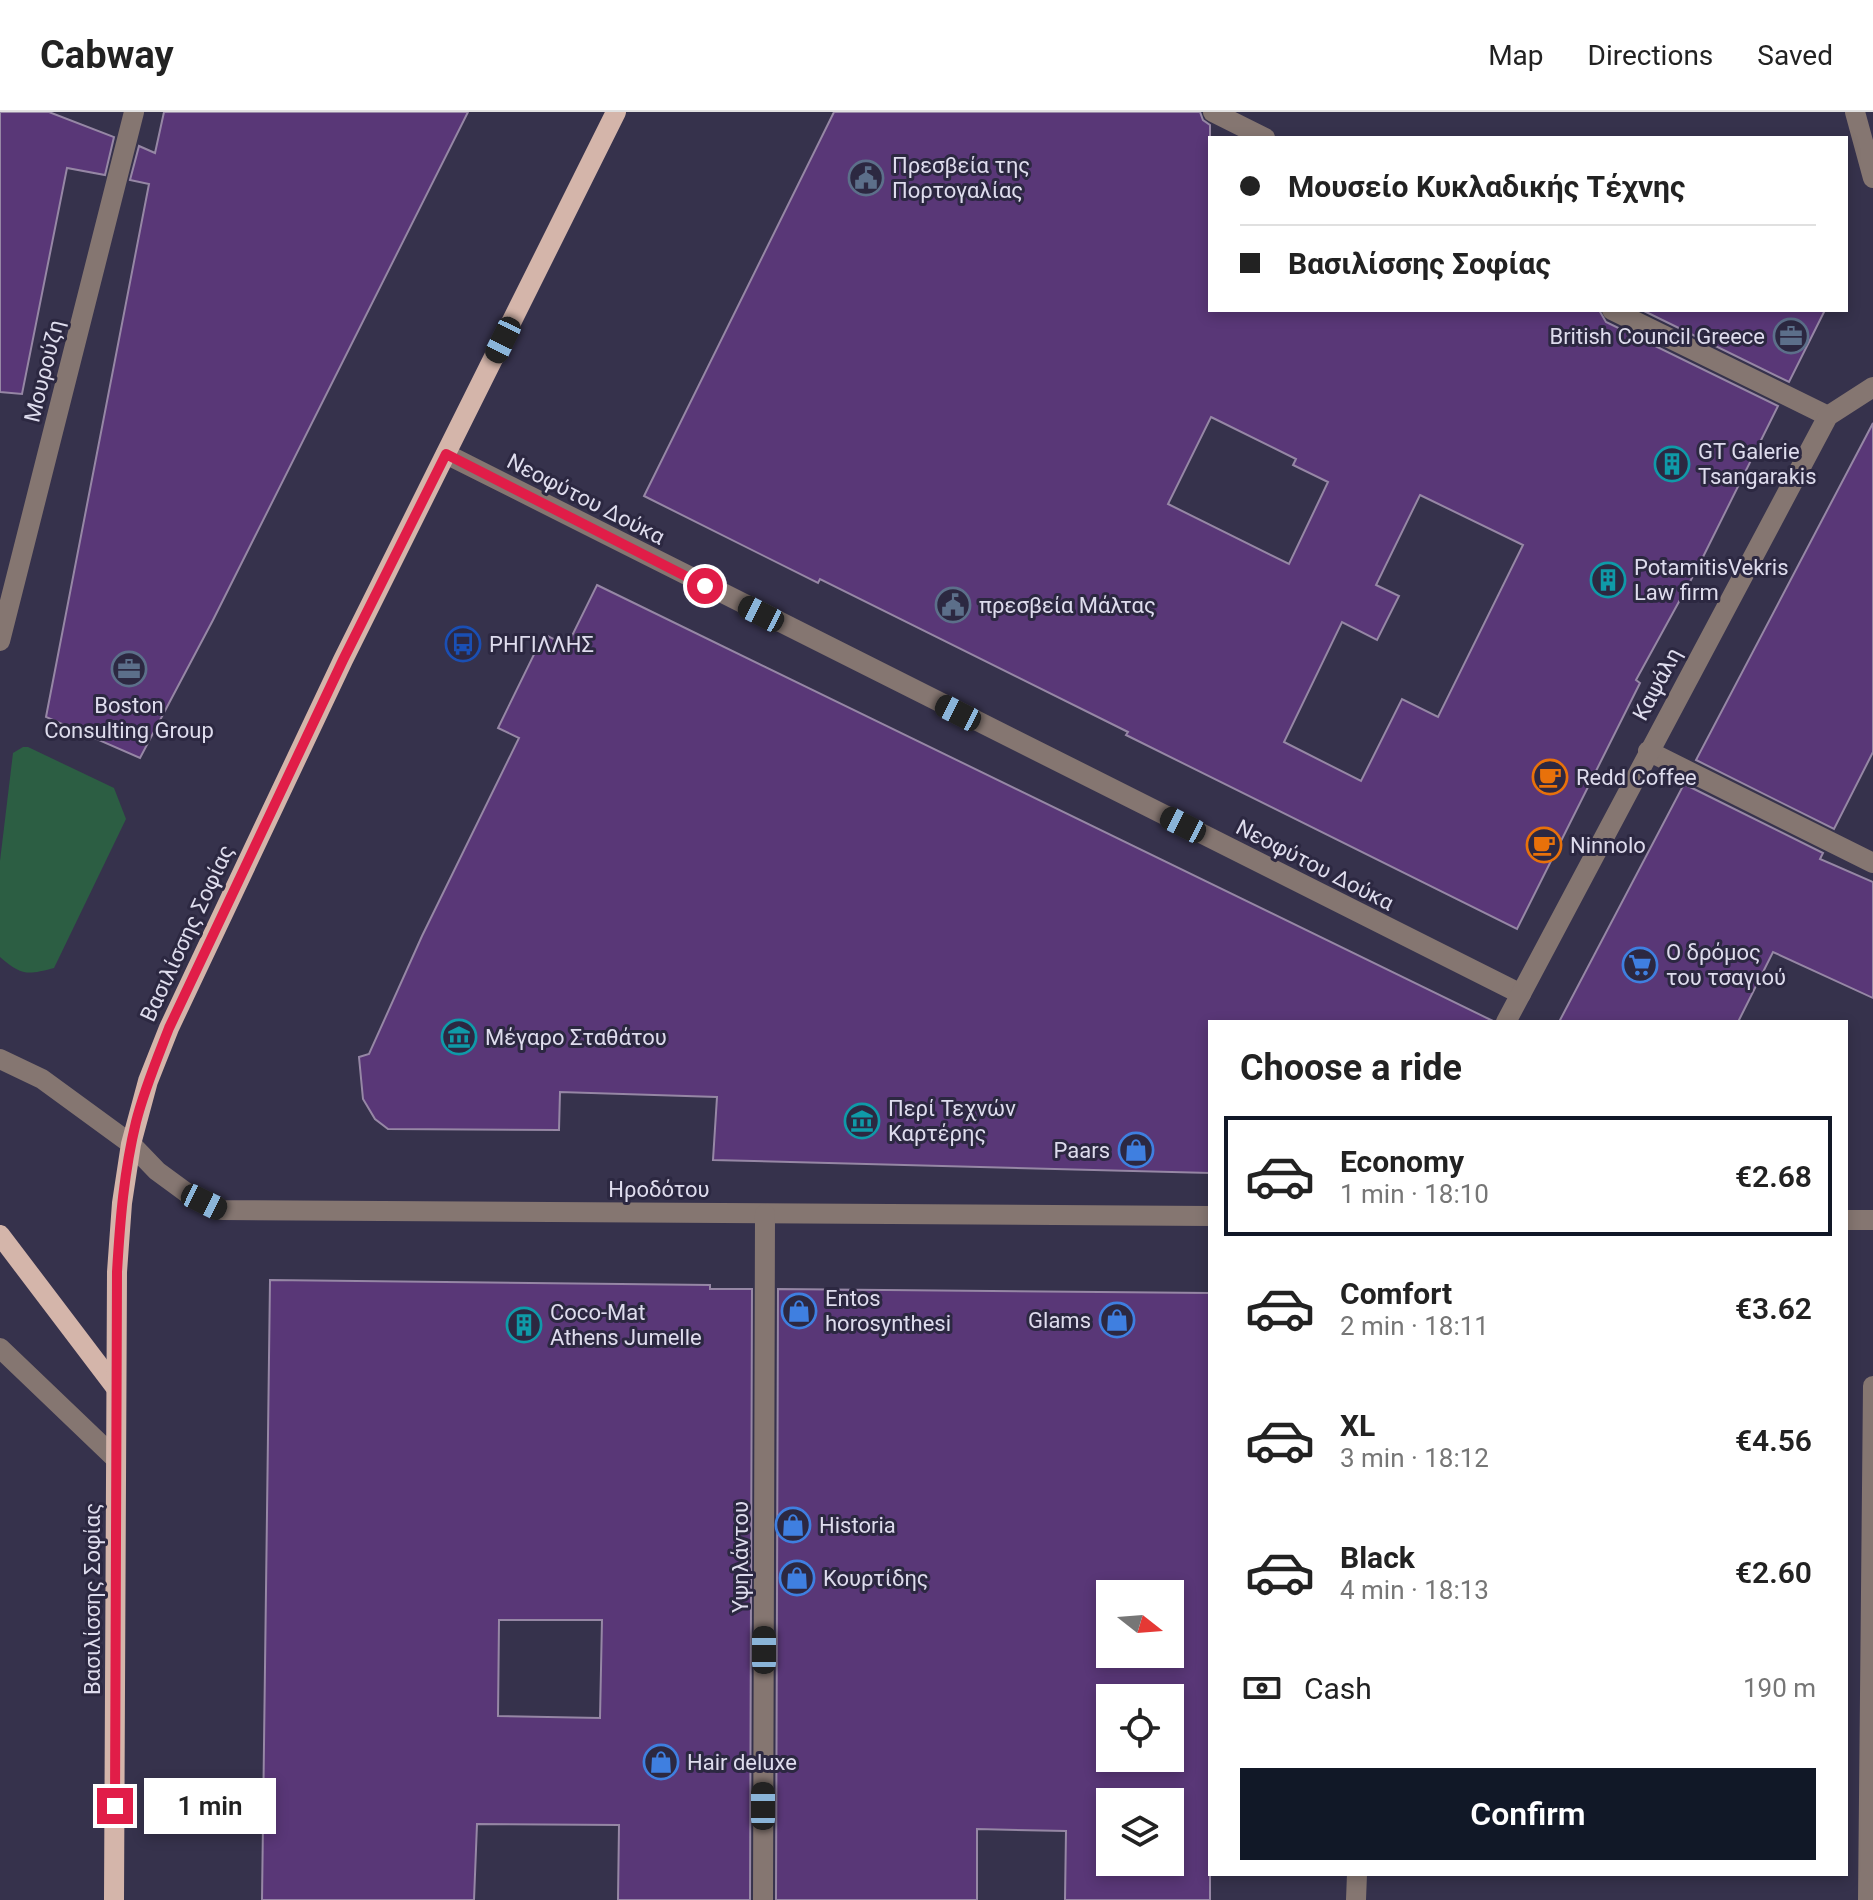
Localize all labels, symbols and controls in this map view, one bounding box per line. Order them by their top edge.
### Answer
text: Cabway [40,33,174,77]
text: Map [1488,39,1544,72]
text: Directions [1588,39,1713,72]
text: Saved [1757,39,1833,72]
place label: Πρεσβεία της Πορτογαλίας [892,153,1030,203]
public building icon: Πρεσβεία της Πορτογαλίας [847,159,885,197]
text: Μουσείο Κυκλαδικής Τέχνης [1288,169,1685,204]
text: Βασιλίσσης Σοφίας [1288,246,1551,281]
car [482,313,524,367]
street label: Μουρούζη [19,317,69,425]
office icon: British Council Greece [1772,317,1810,355]
place label: British Council Greece [1549,324,1765,349]
place label: GT Galerie Tsangarakis [1698,439,1817,489]
building icon: GT Galerie Tsangarakis [1653,445,1691,483]
street label: Νεοφύτου Δούκα [503,448,669,550]
place label: PotamitisVekris Law firm [1634,555,1789,605]
building icon: PotamitisVekris Law firm [1589,561,1627,599]
route start [687,568,723,604]
public building icon: πρεσβεία Μάλτας [934,586,972,624]
car [734,592,788,636]
place label: πρεσβεία Μάλτας [979,593,1156,618]
bus stop icon: ΡΗΓΙΛΛΗΣ [444,625,482,663]
place label: ΡΗΓΙΛΛΗΣ [489,632,594,657]
street label: Καψάλη [1628,643,1686,725]
office icon: Boston Consulting Group [110,650,148,688]
car [931,691,985,735]
place label: Boston Consulting Group [44,693,214,743]
cafe icon: Redd Coffee [1531,758,1569,796]
place label: Redd Coffee [1576,765,1697,790]
car [1156,803,1210,847]
street label: Νεοφύτου Δούκα [1232,814,1398,916]
cafe icon: Ninnolo [1525,826,1563,864]
place label: Ninnolo [1570,833,1646,858]
street label: Βασιλίσσης Σοφίας [135,841,239,1025]
place label: Ο δρόμος του τσαγιού [1666,940,1786,990]
supermarket icon: Ο δρόμος του τσαγιού [1621,946,1659,984]
museum icon: Μέγαρο Σταθάτου [440,1018,478,1056]
place label: Μέγαρο Σταθάτου [485,1025,667,1050]
text: Choose a ride [1240,1047,1462,1089]
place label: Περί Τεχνών Καρτέρης [888,1096,1016,1146]
museum icon: Περί Τεχνών Καρτέρης [843,1102,881,1140]
shop icon: Paars [1117,1131,1155,1169]
place label: Paars [1053,1138,1110,1163]
icon: car [1244,1140,1316,1212]
text: Economy [1340,1144,1464,1179]
text: €2.68 [1735,1159,1812,1194]
street label: Ηροδότου [608,1177,710,1202]
text: 1 min · 18:10 [1340,1179,1489,1209]
car [177,1181,231,1223]
icon: car [1244,1272,1316,1344]
text: Comfort [1340,1276,1452,1311]
place label: Entos horosynthesi [825,1286,951,1336]
text: €3.62 [1735,1291,1812,1326]
shop icon: Entos horosynthesi [780,1292,818,1330]
place label: Coco-Mat Athens Jumelle [550,1300,702,1350]
shop icon: Glams [1098,1301,1136,1339]
building icon: Coco-Mat Athens Jumelle [505,1306,543,1344]
place label: Glams [1028,1308,1091,1333]
text: 2 min · 18:11 [1340,1311,1489,1341]
icon: car [1244,1404,1316,1476]
text: XL [1340,1408,1375,1443]
text: €4.56 [1735,1423,1812,1458]
text: 3 min · 18:12 [1340,1443,1489,1473]
street label: Υψηλάντου [728,1501,753,1613]
street label: Βασιλίσσης Σοφίας [80,1503,105,1695]
shop icon: Historia [774,1506,812,1544]
place label: Historia [819,1513,896,1538]
icon: car [1244,1536,1316,1608]
text: Black [1340,1540,1415,1575]
text: €2.60 [1735,1555,1812,1590]
shop icon: Κουρτίδης [778,1559,816,1597]
place label: Κουρτίδης [823,1566,929,1591]
text: 4 min · 18:13 [1340,1575,1489,1605]
north arrow [1096,1580,1184,1668]
map controls [1096,1580,1184,1876]
car [752,1626,776,1674]
icon: cash [1240,1666,1284,1710]
text: Cash [1304,1671,1372,1706]
text: 190 m [1743,1673,1816,1703]
button: locate [1096,1684,1184,1772]
shop icon: Hair deluxe [642,1743,680,1781]
place label: Hair deluxe [687,1750,797,1775]
button: Confirm [1240,1768,1816,1860]
callout: 1 min [143,1778,275,1834]
car [751,1782,775,1830]
route end [97,1788,133,1824]
button: layers [1096,1788,1184,1876]
text: 1 min [177,1791,243,1821]

